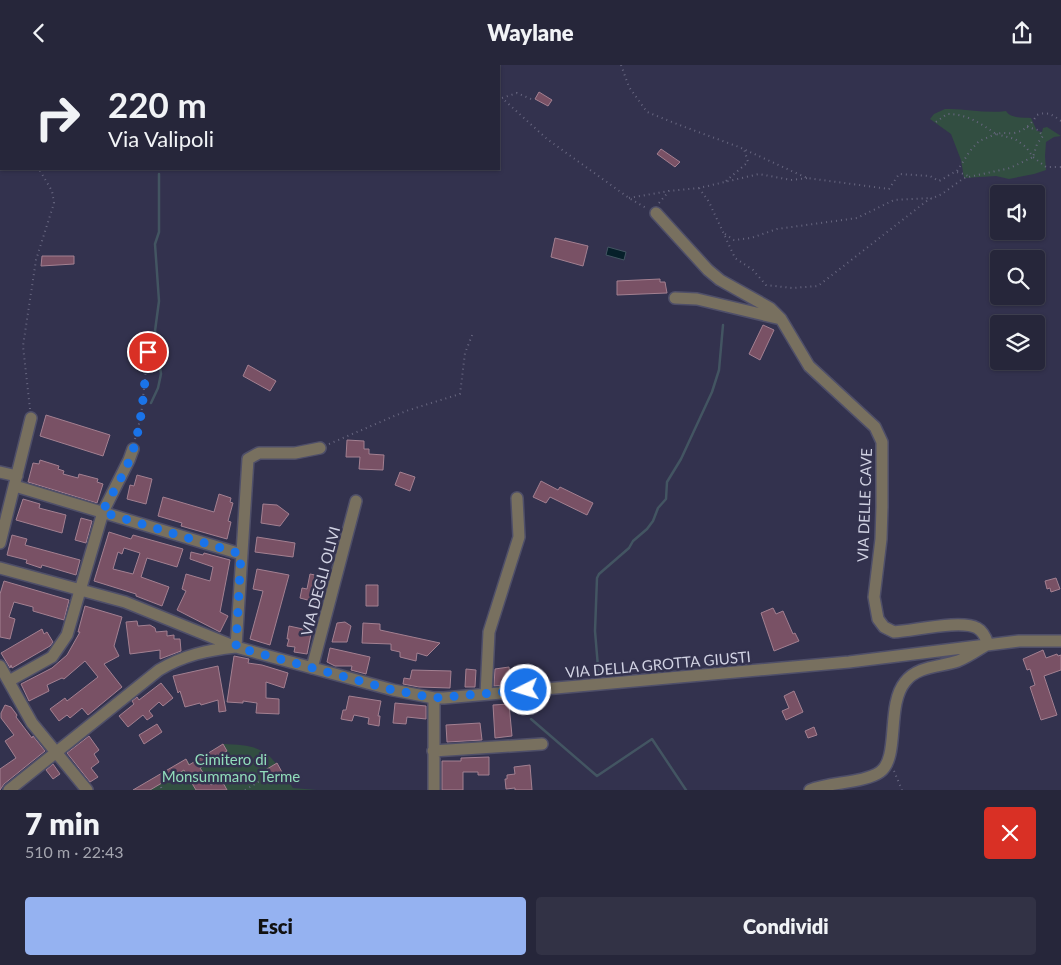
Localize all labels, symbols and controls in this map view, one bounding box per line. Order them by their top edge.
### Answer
icon: back [25,19,53,47]
text: Waylane [487,19,574,46]
icon: share [1008,19,1036,47]
text: 220 m [108,83,207,125]
icon: right [25,85,90,150]
text: Via Valipoli [108,125,214,152]
map controls [990,185,1045,370]
button: sound [990,185,1045,240]
button: search [990,250,1045,305]
button: layers [990,315,1045,370]
pin [127,331,169,373]
icon: arrive [134,338,162,366]
street label: VIA DELLE CAVE [853,448,875,562]
street label: VIA DEGLI OLIVI [297,524,343,638]
street label: VIA DELLA GROTTA GIUSTI [564,647,752,681]
position arrow [499,663,551,715]
park label: Cimitero di Monsummano Terme [162,750,300,785]
text: 7 min [25,805,100,841]
button: close [984,807,1036,859]
text: 510 m · 22:43 [25,842,124,861]
button: Esci [25,897,526,955]
button: Condividi [536,897,1036,955]

